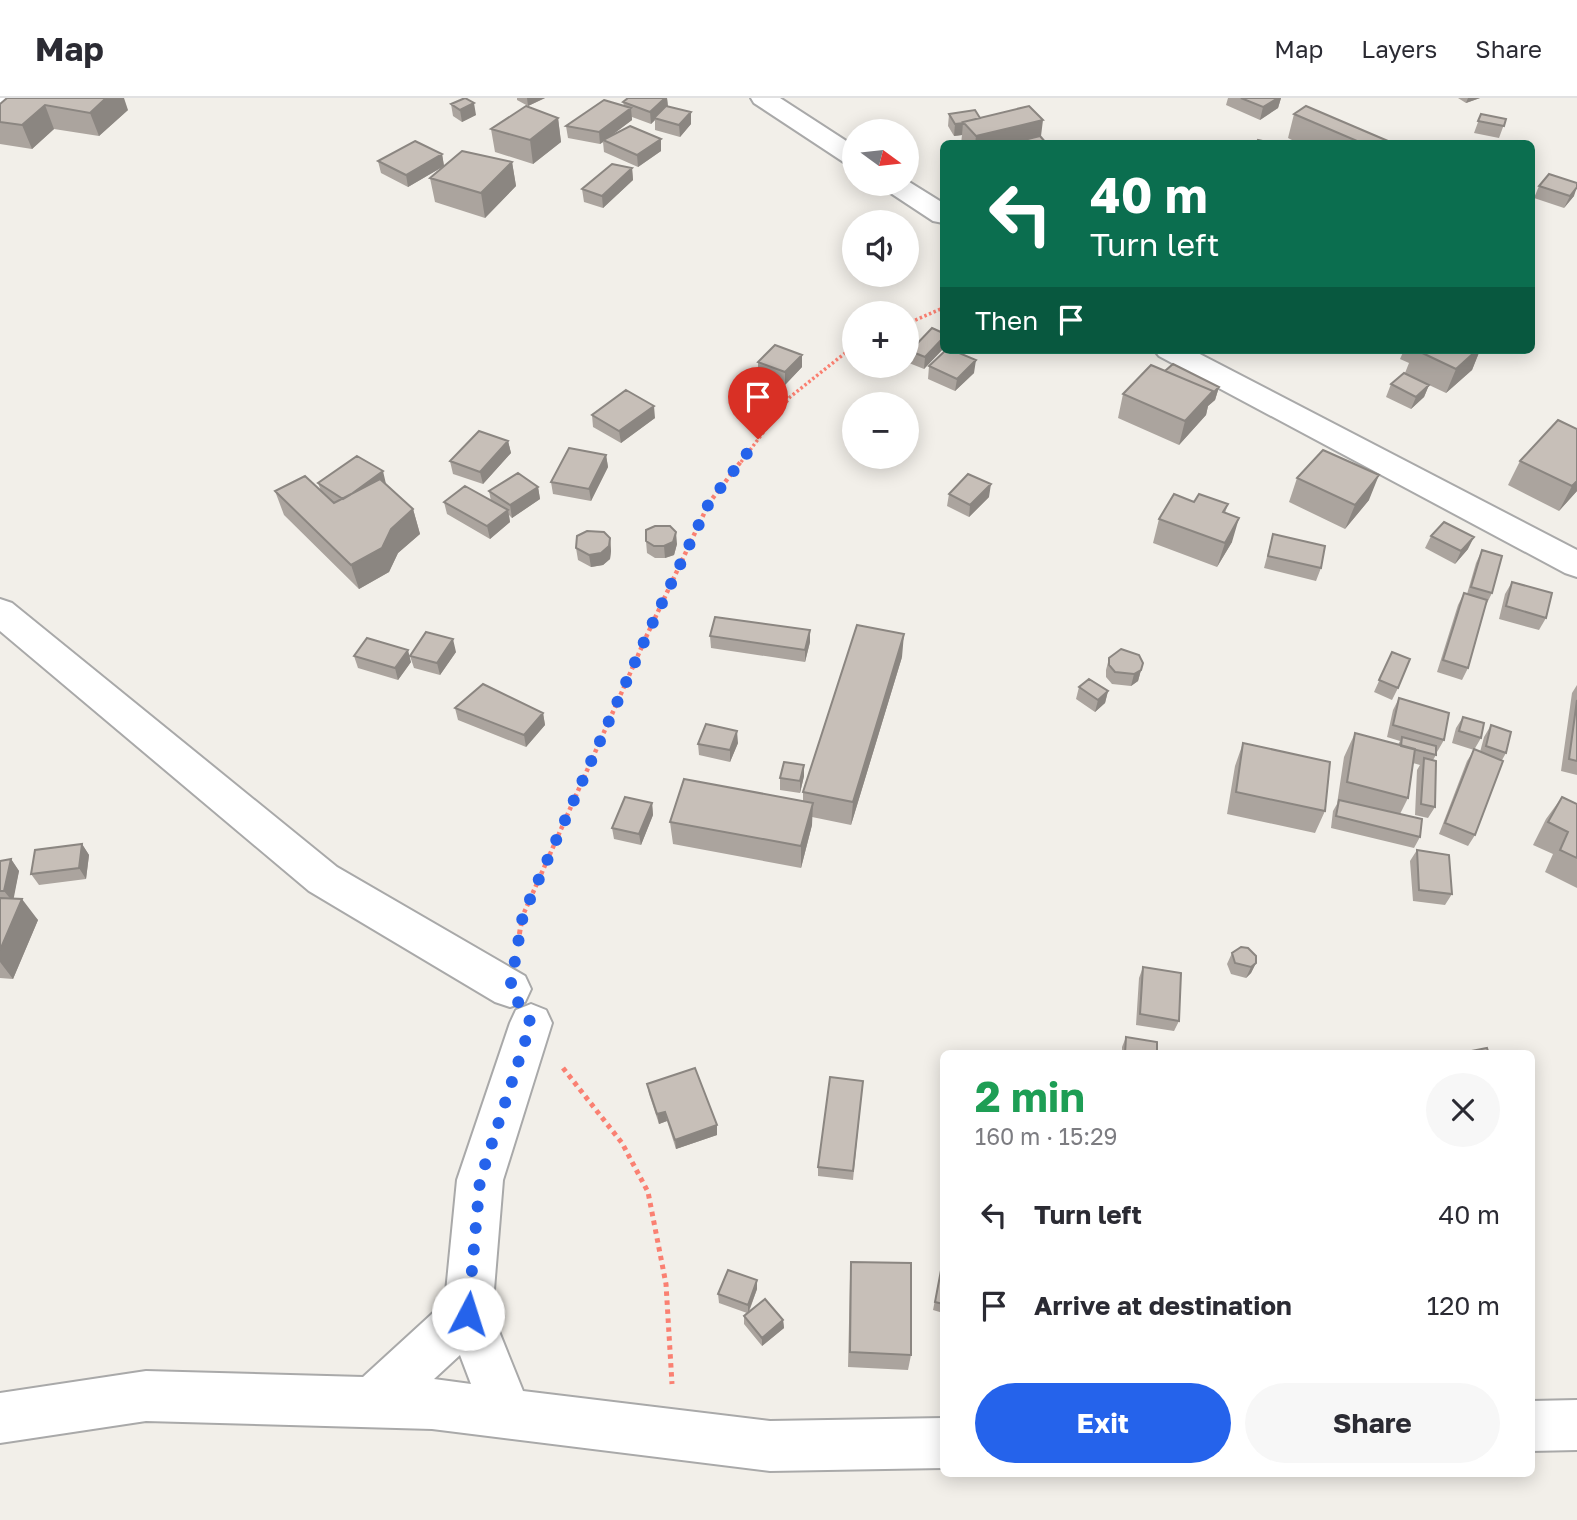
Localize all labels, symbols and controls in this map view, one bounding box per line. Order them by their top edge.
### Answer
text: Map [35,29,104,68]
text: Map [1274,34,1323,63]
text: Layers [1361,34,1437,63]
text: Share [1475,34,1542,63]
north arrow [842,119,919,196]
map controls [842,119,919,469]
text: 40 m [1090,165,1208,224]
icon: left [975,168,1066,259]
button: sound [842,210,919,287]
text: Turn left [1090,225,1219,263]
button: + [842,301,919,378]
icon: arrive [1052,301,1090,339]
text: Then [975,305,1038,336]
pin [728,367,788,439]
icon: arrive [739,378,777,416]
button: − [842,392,919,469]
text: 2 min [975,1071,1085,1121]
button: close [1426,1073,1500,1147]
text: 160 m · 15:29 [975,1122,1118,1150]
icon: left [975,1196,1013,1234]
text: Turn left [1034,1199,1142,1230]
text: 40 m [1439,1199,1500,1230]
position arrow [431,1277,505,1351]
icon: arrive [975,1287,1013,1325]
text: Arrive at destination [1034,1290,1292,1321]
text: 120 m [1427,1290,1500,1321]
button: Exit [975,1383,1231,1463]
button: Share [1245,1383,1500,1463]

